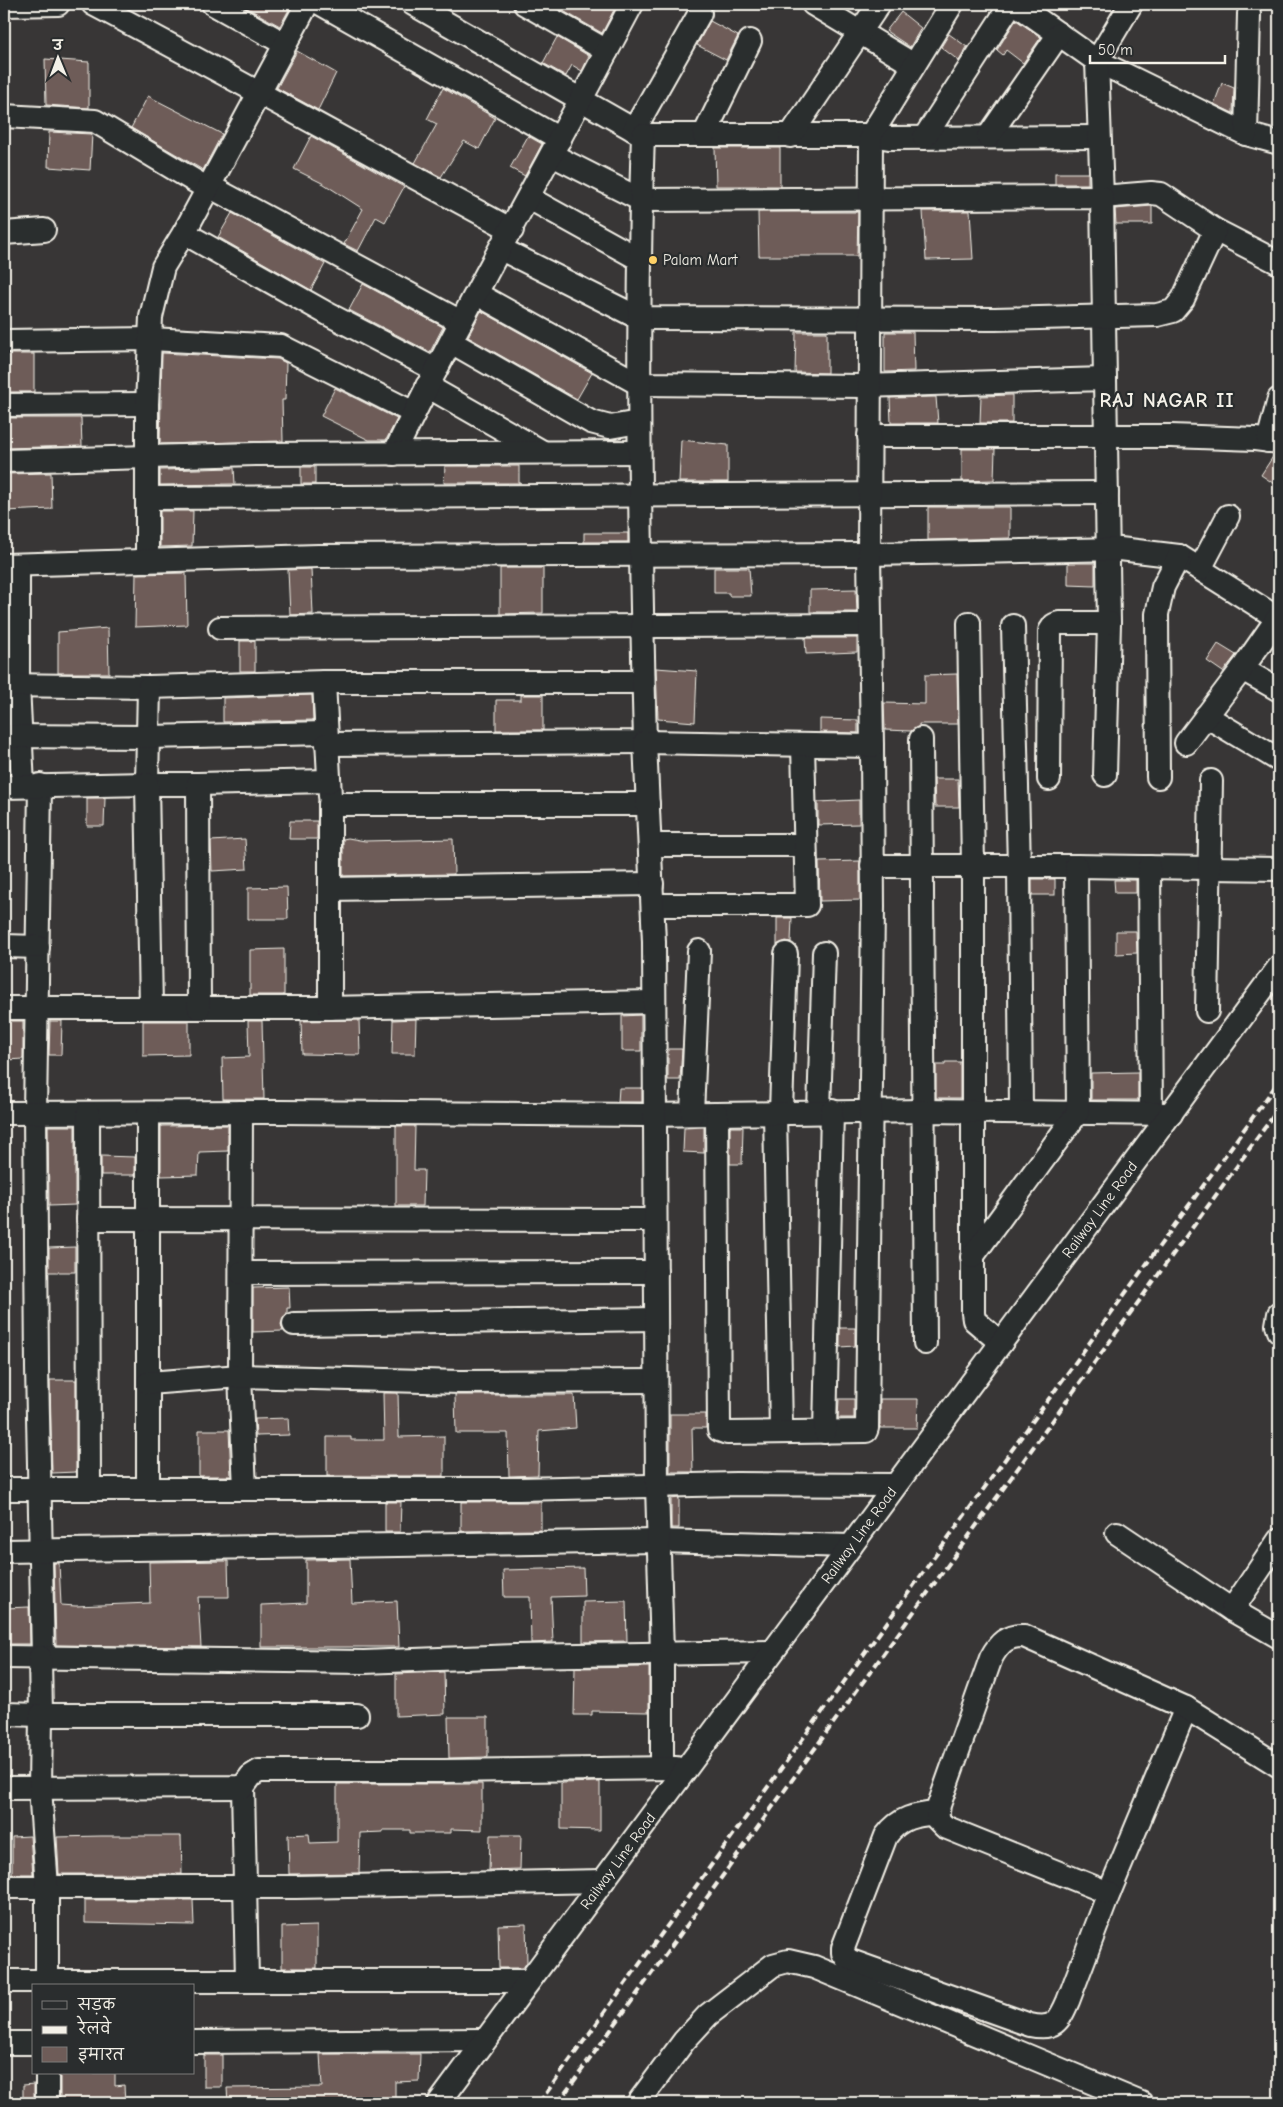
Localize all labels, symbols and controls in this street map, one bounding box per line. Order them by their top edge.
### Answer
north arrow [32,32,82,82]
scale bar [1090,32,1226,64]
text: उ [51,37,64,54]
text: 50 m [1098,41,1133,59]
place label: Palam Mart [663,251,738,269]
marker: Palam Mart [647,254,659,266]
district label: RAJ NAGAR II [1099,389,1235,412]
street label: Railway Line Road [1058,1158,1141,1262]
street label: Railway Line Road [817,1484,900,1587]
street label: Railway Line Road [576,1809,660,1913]
legend [32,1984,195,2074]
text: सड़क [77,1996,116,2015]
text: रेलवे [76,2015,112,2038]
text: इमारत [78,2046,125,2064]

